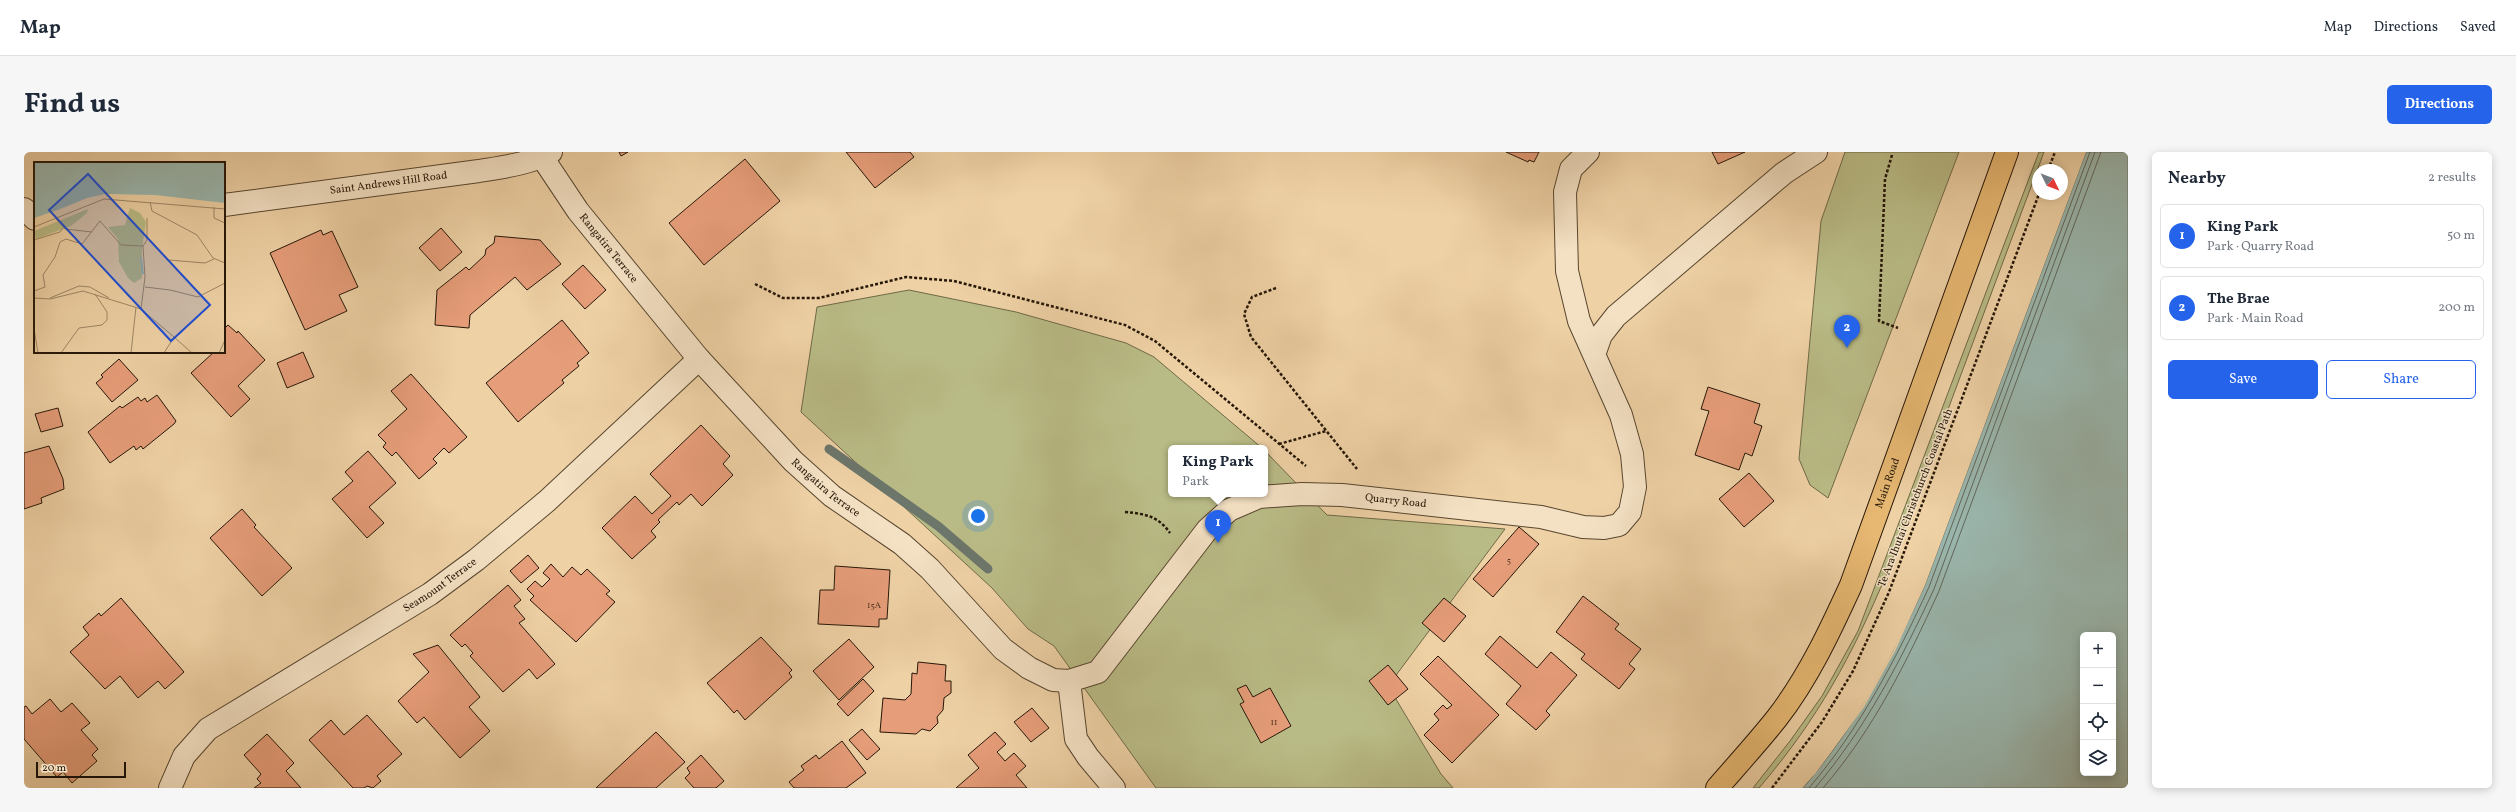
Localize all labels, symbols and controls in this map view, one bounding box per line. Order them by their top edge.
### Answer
text: Map [20,15,61,41]
text: Map [2324,18,2352,37]
text: Directions [2374,18,2438,37]
text: Saved [2460,18,2496,37]
text: Find us [24,85,120,124]
button: Directions [2387,85,2492,124]
inset map [34,162,225,353]
north arrow [2032,164,2068,200]
text: Nearby [2168,167,2226,190]
street label: Saint Andrews Hill Road [329,168,448,198]
text: 2 results [2428,169,2476,187]
street label: Rangatira Terrace [576,210,641,286]
text: King Park [2207,217,2278,238]
text: 1 [2179,227,2185,245]
text: 50 m [2447,227,2475,245]
text: Park · Quarry Road [2207,238,2314,256]
text: The Brae [2207,289,2270,310]
text: 2 [2179,299,2185,317]
text: 200 m [2438,299,2475,317]
text: Park · Main Road [2207,310,2304,328]
pin: 2 [1834,315,1860,348]
button: Save [2168,360,2318,399]
button: Share [2326,360,2476,399]
street label: Te Ara Ihutai Christchurch Coastal Path [1875,406,1957,590]
popup [1168,445,1268,497]
text: King Park [1182,452,1254,473]
street label: Rangatira Terrace [788,455,863,521]
street label: Main Road [1872,456,1904,510]
text: Park [1182,473,1209,491]
street label: Quarry Road [1364,490,1427,512]
your location [968,506,988,526]
pin: 1 [1205,510,1231,543]
street label: Seamount Terrace [400,554,480,616]
house number: 5 [1507,554,1511,567]
house number: 15A [867,599,882,612]
map controls [2080,632,2116,776]
button: + [2080,632,2116,668]
button: − [2080,668,2116,704]
button: locate [2080,704,2116,740]
house number: 11 [1271,716,1277,729]
button: layers [2080,740,2116,776]
scale bar [36,760,126,779]
text: 20 m [42,761,66,776]

